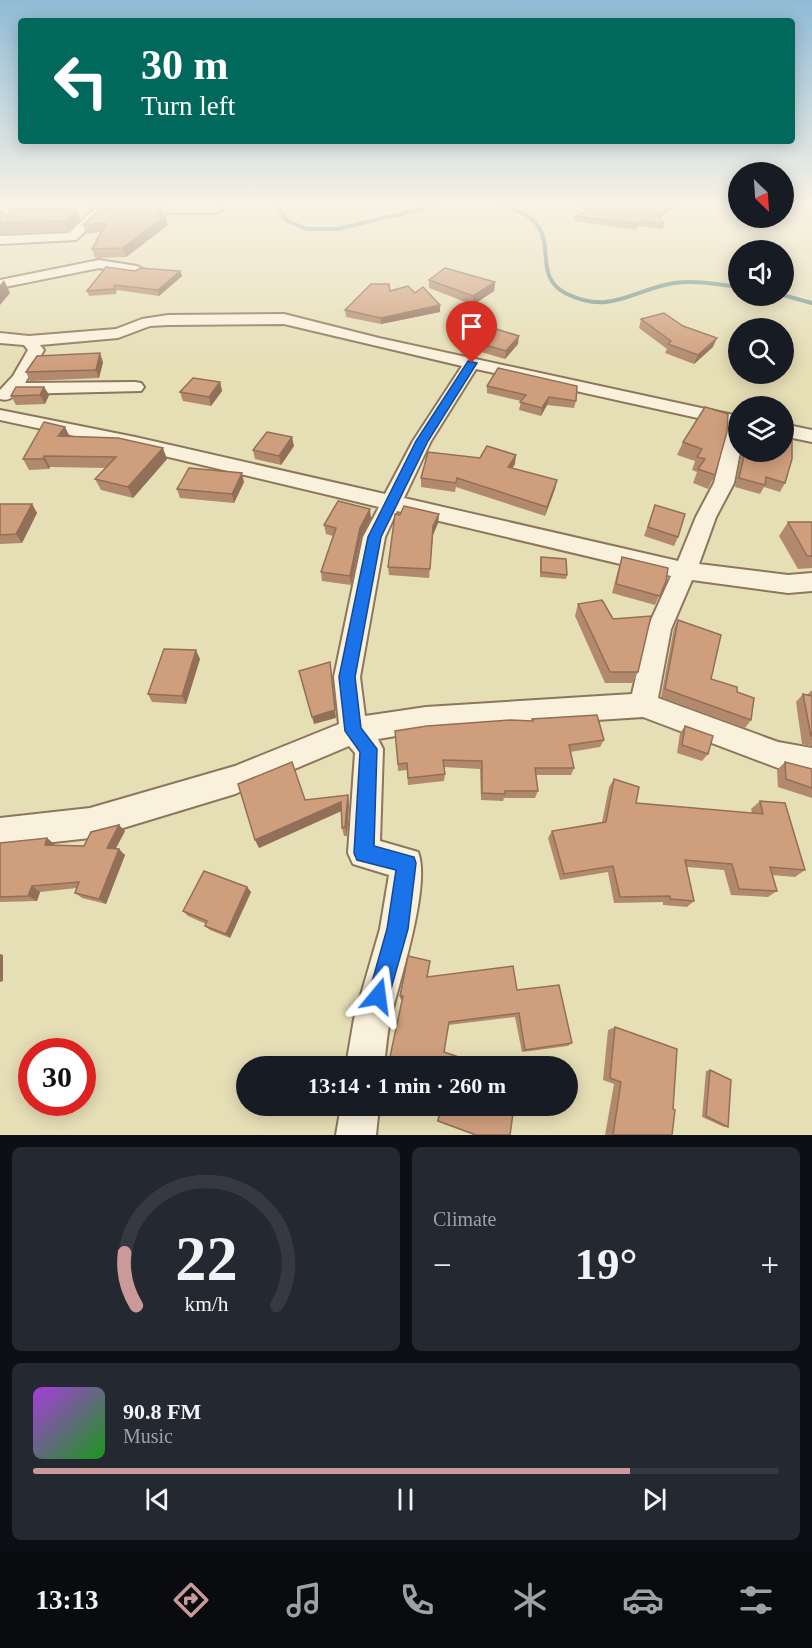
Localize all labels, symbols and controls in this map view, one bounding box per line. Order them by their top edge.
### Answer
icon: left [42,42,120,120]
text: 30 m [141,42,229,88]
text: Turn left [141,91,235,121]
north arrow [728,162,794,228]
map controls [728,162,794,462]
button: sound [728,240,794,306]
pin [446,301,497,363]
icon: arrive [455,310,488,343]
button: search [728,318,794,384]
button: layers [728,396,794,462]
position arrow [346,964,410,1028]
speed limit sign: 30 [18,1038,96,1116]
text: 13:14 · 1 min · 260 m [308,1073,506,1098]
text: Climate [433,1208,496,1230]
text: 22 [175,1224,237,1293]
text: 19° [575,1239,638,1289]
text: − [433,1247,452,1283]
text: + [760,1247,779,1283]
text: km/h [184,1292,228,1316]
text: 90.8 FM [123,1399,201,1424]
text: Music [123,1425,173,1447]
icon: previous [141,1483,174,1516]
icon: pause [389,1483,422,1516]
icon: next [638,1483,671,1516]
icon: directions [170,1579,212,1621]
icon: music [283,1579,325,1621]
icon: phone [396,1579,438,1621]
icon: climate [509,1579,551,1621]
icon: car [622,1579,664,1621]
icon: filters [735,1579,777,1621]
text: 13:13 [36,1585,99,1615]

